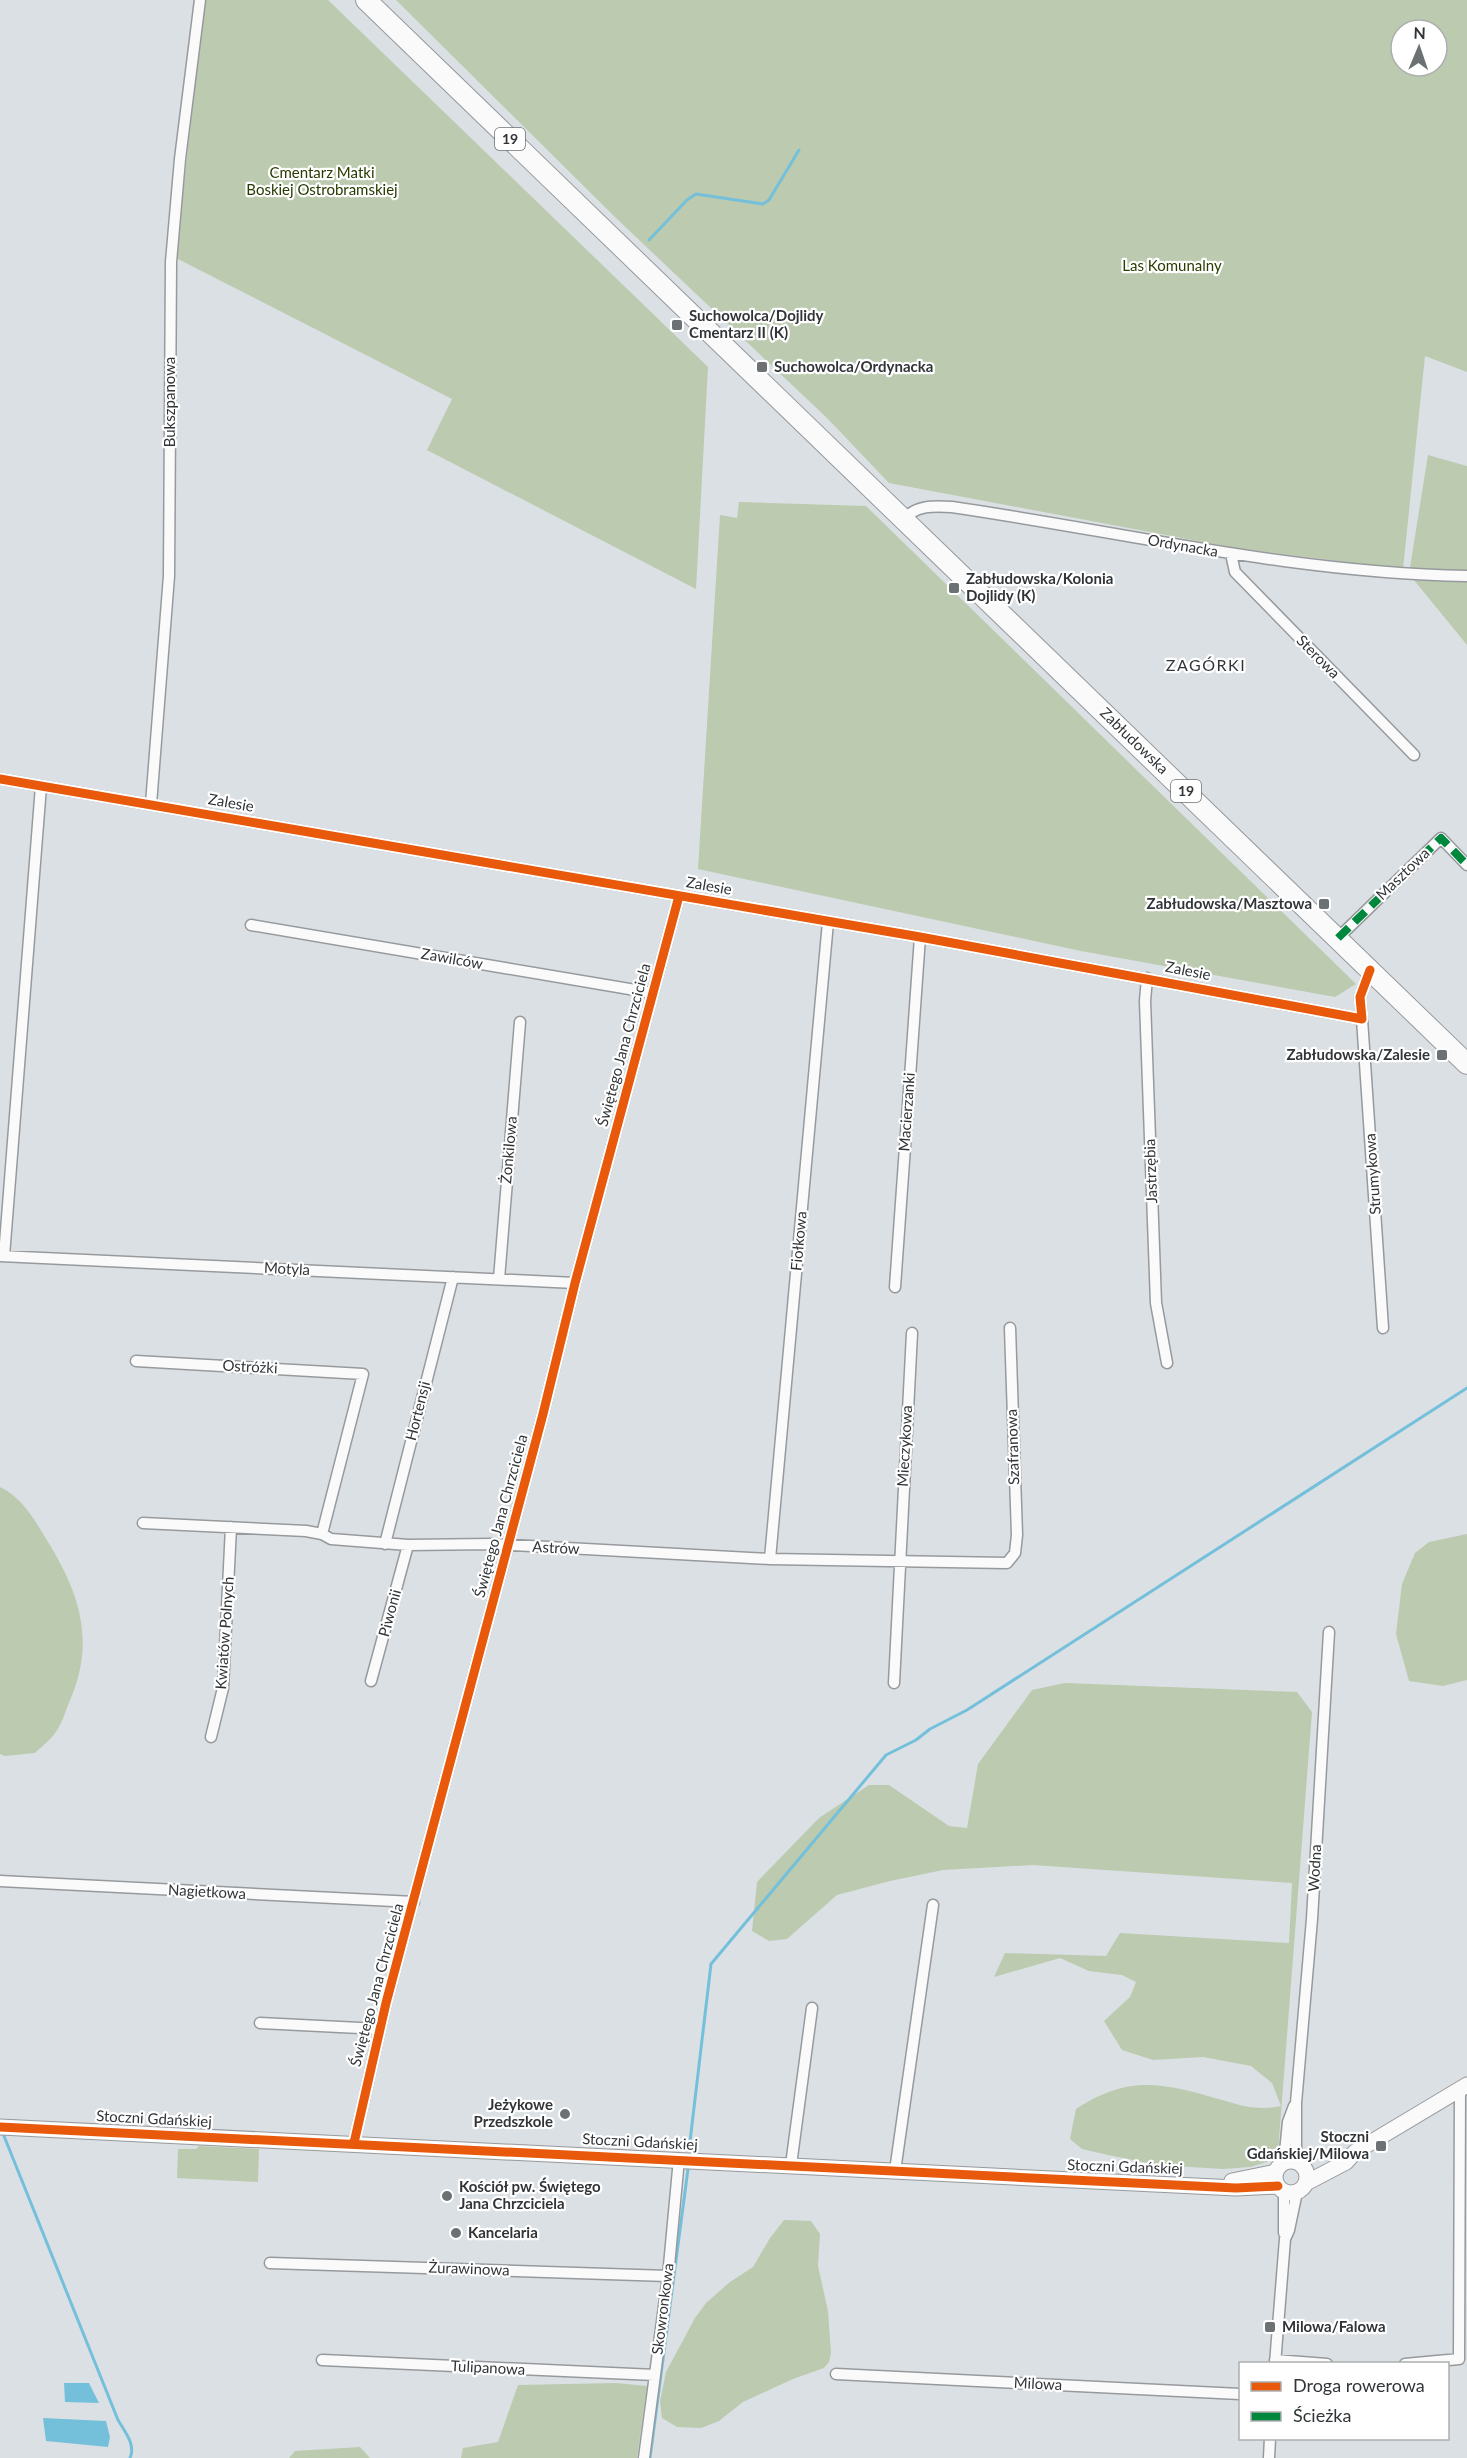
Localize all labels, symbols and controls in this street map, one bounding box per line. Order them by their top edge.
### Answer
north arrow [1389,18,1449,78]
text: N [1413,23,1426,42]
road number: 19 [495,128,525,150]
park label: Cmentarz Matki Boskiej Ostrobramskiej [246,163,398,198]
park label: Las Komunalny [1122,256,1222,274]
place label: Suchowolca/Dojlidy Cmentarz II (K) [689,306,824,341]
marker: Suchowolca/Dojlidy Cmentarz II (K) [670,318,684,332]
street label: Bukszpanowa [160,357,178,447]
place label: Suchowolca/Ordynacka [774,357,933,375]
marker: Suchowolca/Ordynacka [755,360,769,374]
street label: Ordynacka [1147,530,1220,560]
place label: Zabłudowska/Kolonia Dojlidy (K) [966,569,1113,604]
marker: Zabłudowska/Kolonia Dojlidy (K) [947,581,961,595]
street label: Sterowa [1293,631,1344,682]
district label: ZAGÓRKI [1166,655,1246,674]
street label: Zabłudowska [1097,703,1173,777]
road number: 19 [1171,780,1201,802]
street label: Zalesie [207,789,255,815]
street label: Masztowa [1372,843,1433,903]
street label: Zalesie [685,872,733,898]
place label: Zabłudowska/Masztowa [1147,894,1312,912]
marker: Zabłudowska/Masztowa [1317,897,1331,911]
street label: Zawilców [420,944,485,972]
street label: Zalesie [1164,957,1213,983]
street label: Świętego Jana Chrzciciela [593,961,653,1128]
place label: Zabłudowska/Zalesie [1286,1045,1430,1063]
marker: Zabłudowska/Zalesie [1435,1048,1449,1062]
street label: Macierzanki [894,1072,918,1152]
street label: Żonkilowa [496,1115,520,1184]
street label: Strumykowa [1360,1133,1384,1215]
street label: Jastrzębia [1140,1138,1160,1204]
street label: Fiołkowa [786,1210,810,1272]
street label: Motyla [264,1258,311,1278]
street label: Ostróżki [222,1356,278,1376]
street label: Hortensji [401,1379,433,1442]
street label: Mieczykowa [893,1405,915,1487]
street label: Szafranowa [1002,1409,1022,1485]
street label: Świętego Jana Chrzciciela [470,1432,530,1599]
street label: Astrów [532,1537,580,1557]
street label: Kwiatów Polnych [211,1576,237,1690]
street label: Piwonii [374,1587,404,1638]
street label: Wodna [1304,1844,1324,1892]
street label: Nagietkowa [168,1880,247,1902]
street label: Świętego Jana Chrzciciela [346,1901,406,2068]
place label: Jeżykowe Przedszkole [473,2095,553,2130]
street label: Stoczni Gdańskiej [96,2106,212,2130]
marker: Jeżykowe Przedszkole [558,2107,572,2121]
place label: Stoczni Gdańskiej/Milowa [1247,2127,1369,2162]
street label: Stoczni Gdańskiej [582,2129,698,2153]
marker: Stoczni Gdańskiej/Milowa [1374,2139,1388,2153]
street label: Stoczni Gdańskiej [1067,2155,1183,2177]
place label: Kościół pw. Świętego Jana Chrzciciela [459,2177,601,2212]
marker: Kościół pw. Świętego Jana Chrzciciela [440,2189,454,2203]
place label: Kancelaria [468,2223,538,2241]
marker: Kancelaria [449,2226,463,2240]
street label: Żurawinowa [428,2258,510,2278]
street label: Skowronkowa [647,2262,677,2356]
place label: Milowa/Falowa [1282,2317,1386,2335]
marker: Milowa/Falowa [1263,2320,1277,2334]
street label: Tulipanowa [450,2356,526,2378]
legend [1239,2362,1449,2440]
street label: Milowa [1013,2373,1063,2393]
text: Droga rowerowa [1293,2374,1425,2396]
text: Ścieżka [1293,2404,1351,2426]

